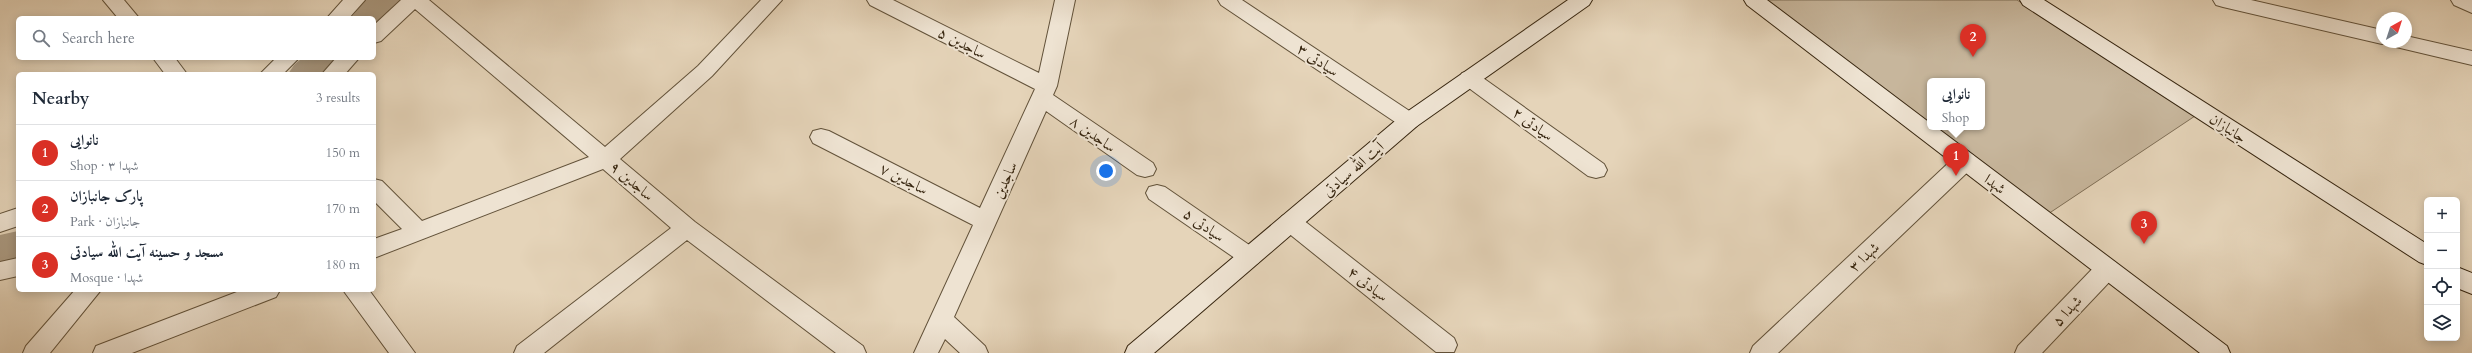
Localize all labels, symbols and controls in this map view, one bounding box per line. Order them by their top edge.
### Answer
north arrow [2376,12,2412,48]
search box [16,16,376,60]
street label: ساجدین ۵ [935,22,989,64]
pin: 2 [1960,24,1986,57]
icon: search [30,27,52,49]
text: Search here [62,28,135,48]
street label: سیادتی ۳ [1293,39,1343,81]
popup [1927,78,1985,130]
text: نانوایی [1942,84,1970,104]
text: Nearby [32,87,89,110]
text: 3 results [316,89,360,107]
street label: سیادتی ۲ [1508,102,1558,146]
text: Shop [1942,109,1969,127]
street label: جانبازان [2206,109,2250,147]
street label: ساجدین ۸ [1066,111,1120,157]
text: نانوایی [70,130,99,150]
street label: آیت الله سیادتی [1317,134,1389,201]
pin: 1 [1943,143,1969,176]
text: 1 [42,144,48,162]
text: 150 m [326,144,360,162]
text: Shop · شهدا ۳ [70,157,138,175]
street label: ساجدین ۹ [606,157,658,205]
street label: ساجدین ۷ [877,158,931,200]
street label: ساجدین [988,158,1022,202]
your location [1096,161,1116,181]
street label: شهدا [1980,169,2010,199]
text: پارک جانبازان [70,186,143,206]
map controls [2424,197,2460,341]
button: + [2424,197,2460,233]
text: 2 [42,200,48,218]
text: 170 m [326,200,360,218]
street label: سیادتی ۵ [1179,204,1229,246]
pin: 3 [2131,211,2157,244]
text: Park · جانبازان [70,213,140,231]
button: − [2424,233,2460,269]
street label: شهدا ۳ [1844,238,1884,276]
text: مسجد و حسینه آیت الله سیادتی [70,242,224,262]
text: 3 [42,256,48,274]
text: 180 m [326,256,360,274]
street label: سیادتی ۴ [1344,262,1392,306]
text: Mosque · شهدا [70,269,143,287]
button: locate [2424,269,2460,305]
street label: شهدا ۵ [2048,291,2086,331]
button: layers [2424,305,2460,341]

